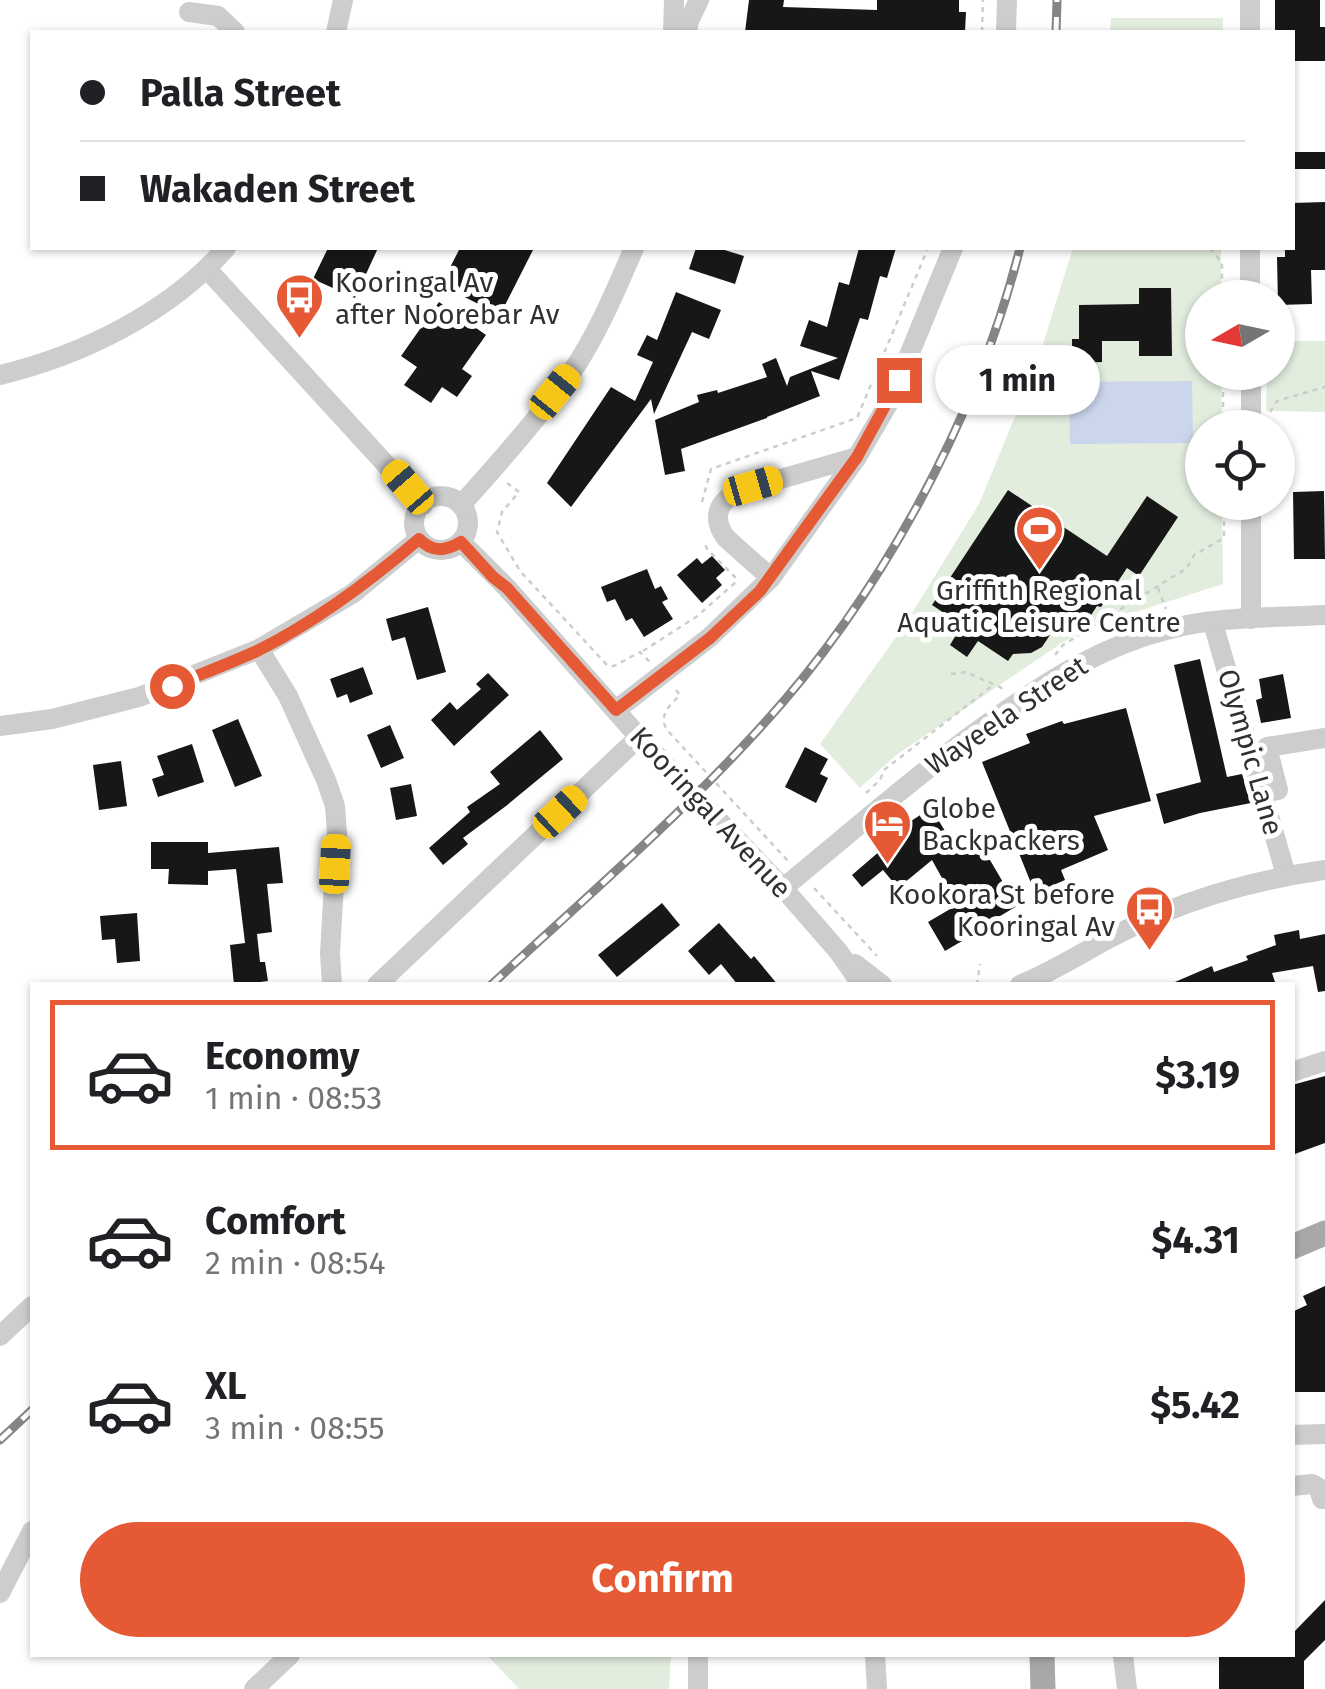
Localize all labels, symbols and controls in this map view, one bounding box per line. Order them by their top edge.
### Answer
text: Palla Street [140,70,341,116]
text: Wakaden Street [140,166,415,212]
place label: Kooringal Av after Noorebar Av [335,266,560,331]
bus stop icon: Kooringal Av after Noorebar Av [274,272,326,340]
north arrow [1185,280,1295,390]
map controls [1185,280,1295,520]
callout: 1 min [934,345,1099,415]
route end [877,358,922,403]
car [524,359,586,425]
text: 1 min [979,361,1056,399]
button: locate [1185,410,1295,520]
car [377,455,439,519]
car [720,463,786,509]
sports icon: Griffith Regional Aquatic Leisure Centre [1013,504,1065,572]
place label: Griffith Regional Aquatic Leisure Centre [897,574,1181,639]
street label: Wayeela Street [919,649,1094,782]
route start [150,664,195,709]
street label: Olympic Lane [1211,665,1290,839]
street label: Kooringal Avenue [623,720,798,905]
car [528,781,592,843]
place label: Globe Backpackers [922,792,1080,857]
hotel icon: Globe Backpackers [861,798,913,866]
car [318,833,352,895]
place label: Kookora St before Kooringal Av [888,878,1115,943]
bus stop icon: Kookora St before Kooringal Av [1124,884,1176,952]
icon: car [85,1030,175,1120]
text: Economy [205,1033,360,1079]
text: $3.19 [1155,1052,1240,1098]
text: 1 min · 08:53 [205,1079,382,1117]
icon: car [85,1195,175,1285]
text: Comfort [205,1198,346,1244]
text: $4.31 [1151,1217,1240,1263]
text: 2 min · 08:54 [205,1244,386,1282]
icon: car [85,1360,175,1450]
text: XL [205,1363,247,1409]
text: $5.42 [1150,1382,1240,1428]
text: 3 min · 08:55 [205,1409,385,1447]
button: Confirm [80,1522,1245,1637]

